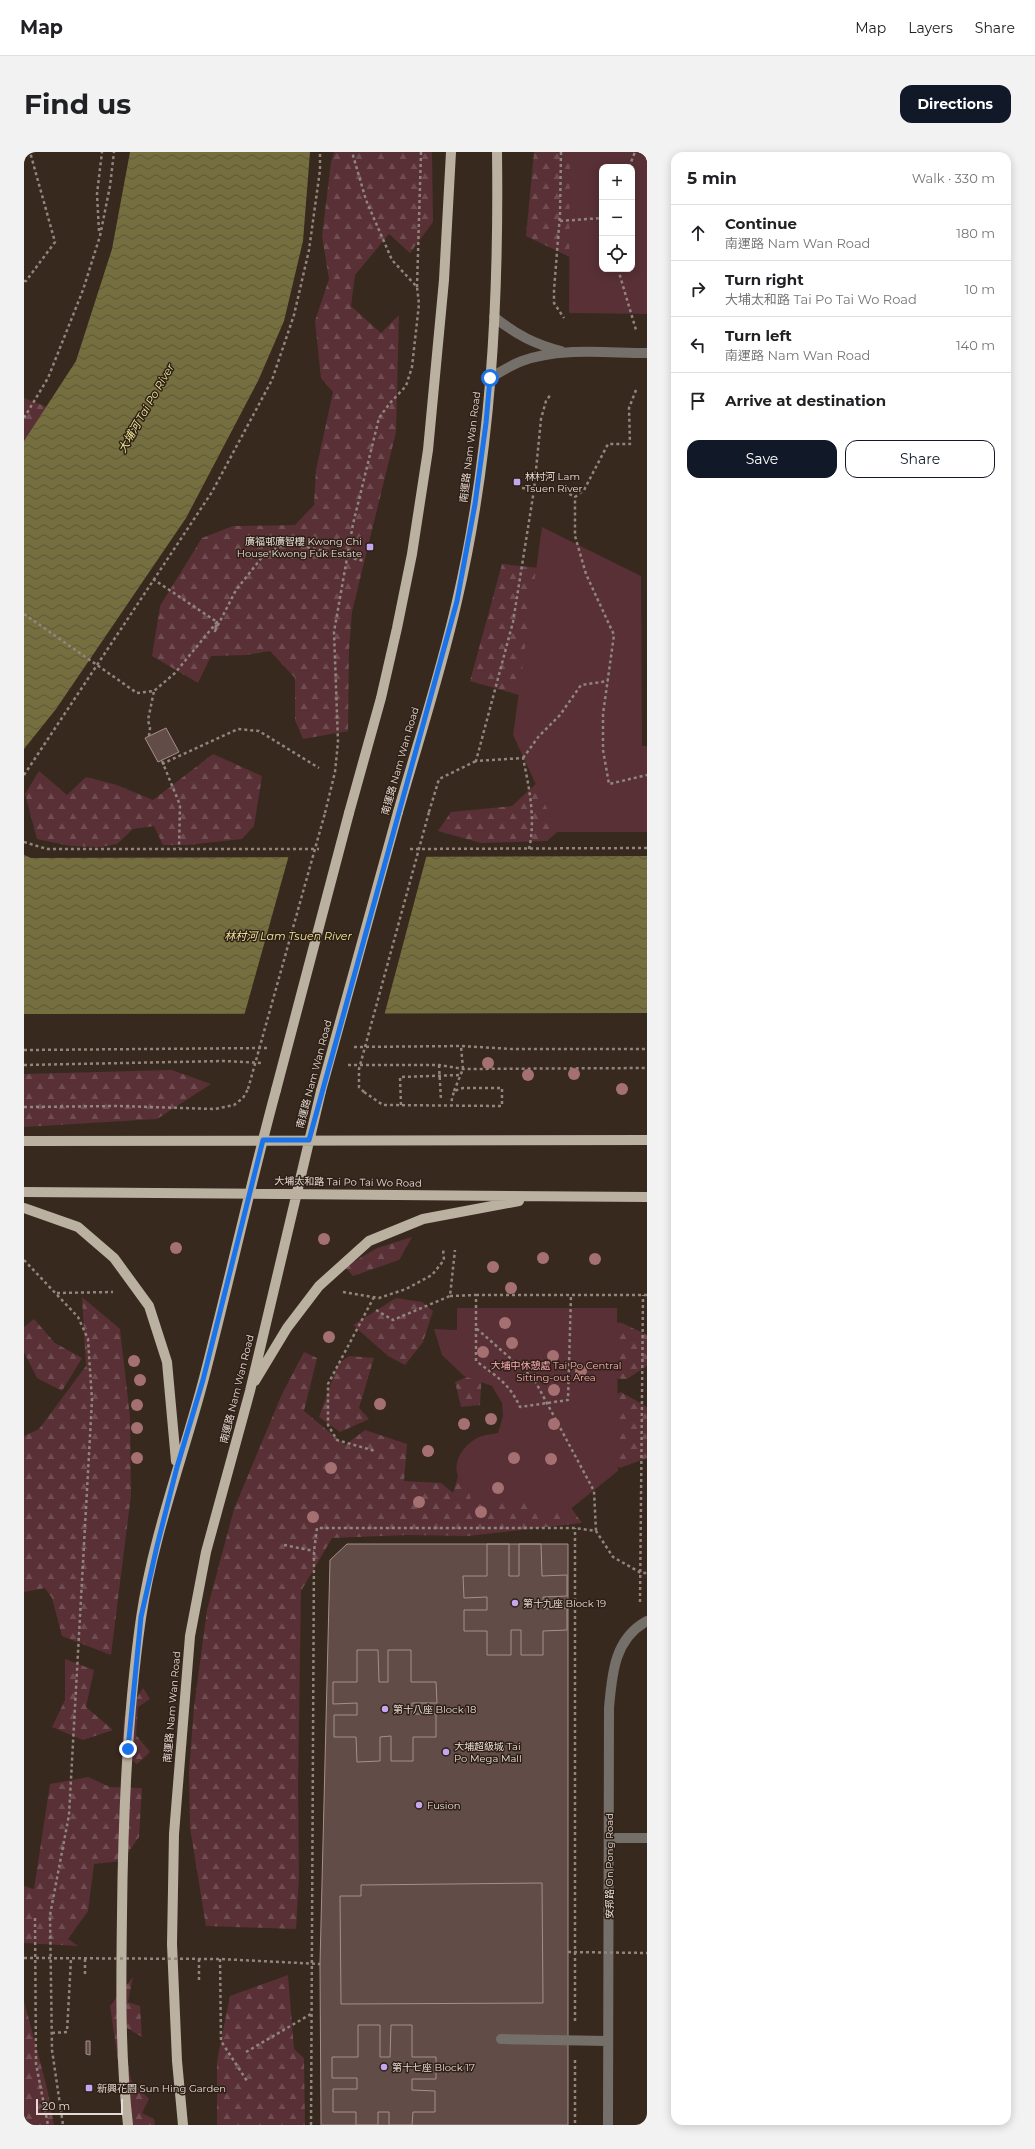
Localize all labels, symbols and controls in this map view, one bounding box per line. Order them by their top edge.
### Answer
text: Map [20,16,63,39]
text: Map [855,19,886,37]
text: Layers [908,19,953,37]
text: Share [975,19,1015,37]
button: Directions [900,85,1011,123]
text: Find us [24,87,131,121]
map controls [599,164,635,272]
button: + [599,164,635,200]
text: 5 min [687,168,737,188]
text: Walk · 330 m [912,170,995,186]
button: − [599,200,635,236]
text: Continue [725,214,797,233]
icon: ahead [687,222,709,244]
text: 180 m [956,225,995,241]
text: 南運路 Nam Wan Road [725,235,870,251]
button: locate [599,236,635,272]
text: Turn right [725,270,804,289]
icon: right [687,278,709,300]
text: 10 m [965,281,995,297]
text: 大埔太和路 Tai Po Tai Wo Road [725,291,917,307]
text: Turn left [725,326,792,345]
icon: left [687,334,709,356]
text: 140 m [956,337,995,353]
text: 南運路 Nam Wan Road [725,347,870,363]
water label: 大埔河 Tai Po River [115,361,177,455]
route start [481,369,499,387]
icon: arrive [687,390,709,412]
street label: 南運路 Nam Wan Road [457,391,483,503]
text: Arrive at destination [725,391,886,410]
button: Save [687,440,837,478]
button: Share [845,440,995,478]
place label: 林村河 Lam Tsuen River [525,470,583,495]
marker: 林村河 Lam Tsuen River [512,477,522,487]
place label: 廣福邨廣智樓 Kwong Chi House Kwong Fuk Estate [237,535,362,560]
marker: 廣福邨廣智樓 Kwong Chi House Kwong Fuk Estate [365,542,375,552]
street label: 南運路 Nam Wan Road [378,705,422,817]
water label: 林村河 Lam Tsuen River [224,929,352,943]
street label: 南運路 Nam Wan Road [293,1018,335,1130]
street label: 大埔太和路 Tai Po Tai Wo Road [274,1174,422,1190]
street label: 南運路 Nam Wan Road [217,1333,257,1445]
park label: 大埔中休憩處 Tai Po Central Sitting-out Area [490,1359,622,1384]
place label: 第十九座 Block 19 [523,1597,606,1610]
marker: 第十九座 Block 19 [510,1598,520,1608]
street label: 南運路 Nam Wan Road [161,1651,183,1763]
place label: 第十八座 Block 18 [393,1703,476,1716]
marker: 第十八座 Block 18 [380,1704,390,1714]
route end [119,1740,137,1758]
place label: 大埔超級城 Tai Po Mega Mall [454,1740,522,1765]
marker: 大埔超級城 Tai Po Mega Mall [441,1747,451,1757]
place label: Fusion [427,1799,460,1812]
marker: Fusion [414,1800,424,1810]
street label: 安邦路 On Pong Road [603,1813,616,1919]
place label: 第十七座 Block 17 [392,2061,475,2074]
marker: 第十七座 Block 17 [379,2062,389,2072]
place label: 新興花園 Sun Hing Garden [97,2082,226,2095]
marker: 新興花園 Sun Hing Garden [84,2083,94,2093]
scale bar [36,2097,123,2116]
text: 20 m [42,2099,70,2113]

